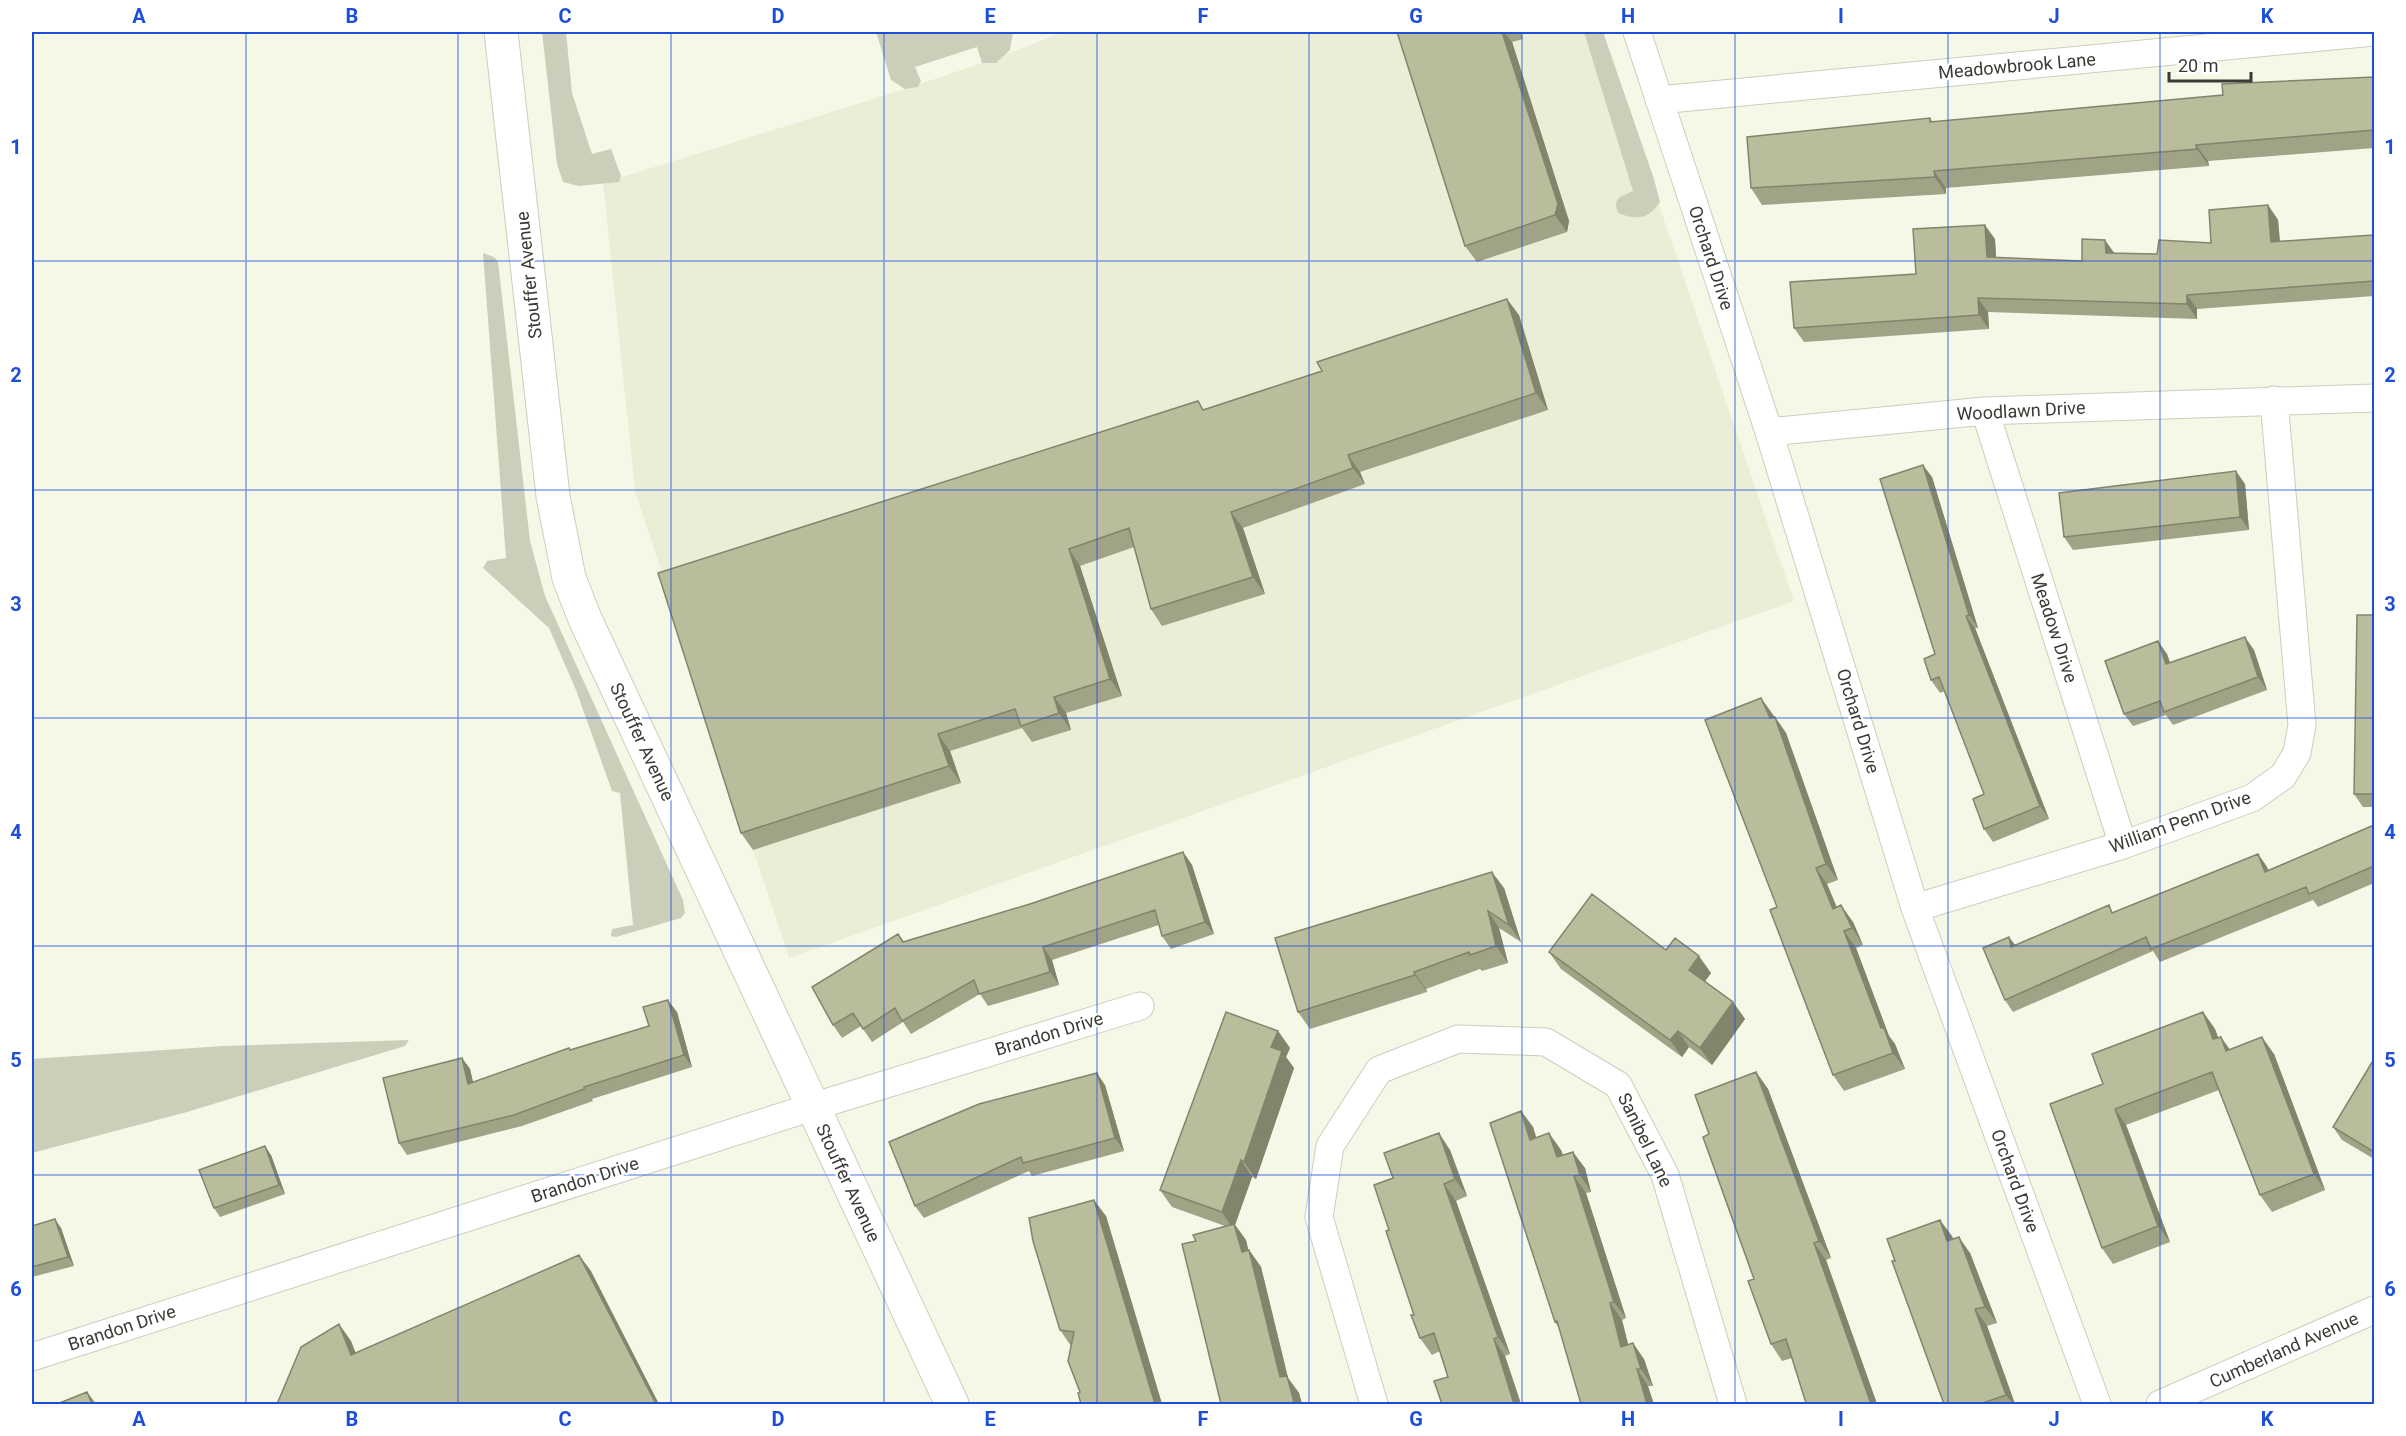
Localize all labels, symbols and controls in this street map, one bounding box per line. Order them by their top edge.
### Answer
text: A [132,4,146,28]
text: B [346,4,358,28]
text: C [558,4,572,28]
text: D [772,4,785,28]
text: E [984,4,996,28]
text: F [1198,4,1209,28]
text: G [1409,4,1423,28]
text: H [1621,4,1635,28]
text: I [1838,4,1844,28]
text: J [2048,4,2060,28]
text: K [2261,4,2274,28]
scale bar [2169,45,2252,83]
street label: Meadowbrook Lane [1937,48,2097,83]
text: 20 m [2178,55,2218,76]
text: 1 [10,135,22,159]
text: 1 [2384,135,2396,159]
street label: Orchard Drive [1685,203,1738,313]
street label: Stouffer Avenue [511,210,546,340]
text: 2 [10,363,22,387]
text: 2 [2384,363,2396,387]
street label: Woodlawn Drive [1956,397,2086,424]
street label: Meadow Drive [2027,570,2082,685]
text: 3 [10,592,22,616]
text: 3 [2384,592,2396,616]
street label: Orchard Drive [1833,666,1884,776]
street label: Stouffer Avenue [606,679,679,804]
street label: William Penn Drive [2106,786,2253,857]
text: 4 [10,820,22,844]
text: 4 [2384,820,2396,844]
street label: Brandon Drive [992,1007,1105,1060]
text: 5 [10,1048,22,1072]
text: 5 [2384,1048,2396,1072]
street label: Sanibel Lane [1614,1089,1677,1190]
street label: Stouffer Avenue [812,1120,885,1245]
street label: Orchard Drive [1987,1126,2044,1235]
street label: Brandon Drive [528,1152,641,1207]
text: 6 [10,1277,22,1301]
text: 6 [2384,1277,2396,1301]
street label: Brandon Drive [65,1300,178,1355]
street label: Cumberland Avenue [2206,1307,2362,1392]
text: A [132,1407,146,1431]
text: B [346,1407,358,1431]
text: C [558,1407,572,1431]
text: D [772,1407,785,1431]
text: E [984,1407,996,1431]
text: F [1198,1407,1209,1431]
text: G [1409,1407,1423,1431]
text: H [1621,1407,1635,1431]
text: I [1838,1407,1844,1431]
text: J [2048,1407,2060,1431]
text: K [2261,1407,2274,1431]

